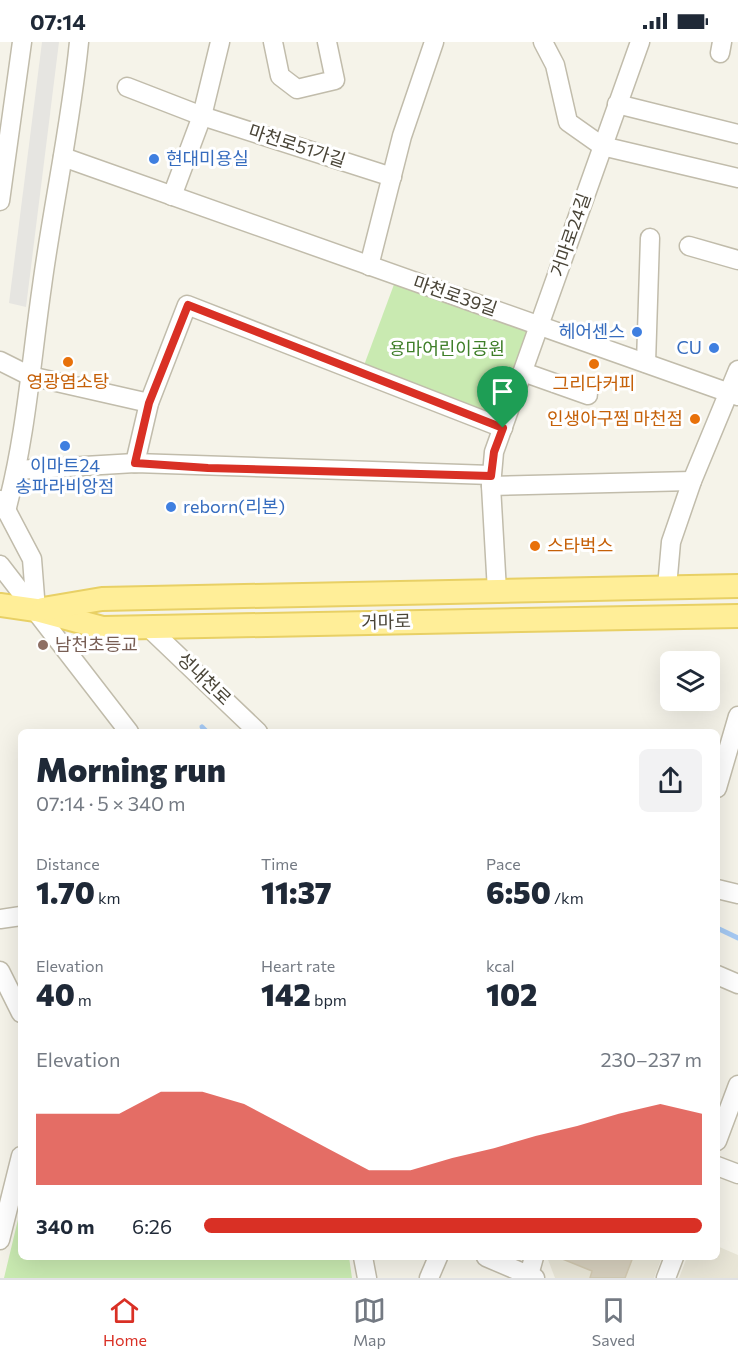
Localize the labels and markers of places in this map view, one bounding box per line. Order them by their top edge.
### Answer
place label: 현대미용실 [166,147,249,169]
marker: 현대미용실 [147,152,161,166]
place label: 헤어센스 [559,320,625,342]
marker: 헤어센스 [630,325,644,339]
place label: CU [677,336,702,358]
marker: CU [707,341,721,355]
marker: 영광염소탕 [61,355,75,369]
marker: 그리다커피 [587,357,601,371]
pin [477,366,528,428]
place label: 영광염소탕 [27,370,109,392]
place label: 그리다커피 [553,372,635,394]
place label: 인생아구찜 마천점 [547,407,683,429]
marker: 인생아구찜 마천점 [688,412,702,426]
marker: 이마트24 송파라비앙점 [58,439,72,453]
place label: 이마트24 송파라비앙점 [15,454,115,497]
place label: reborn(리본) [183,495,285,517]
marker: reborn(리본) [164,500,178,514]
place label: 스타벅스 [547,534,613,556]
marker: 스타벅스 [528,539,542,553]
place label: 남천초등교 [55,633,138,655]
marker: 남천초등교 [36,638,50,652]

